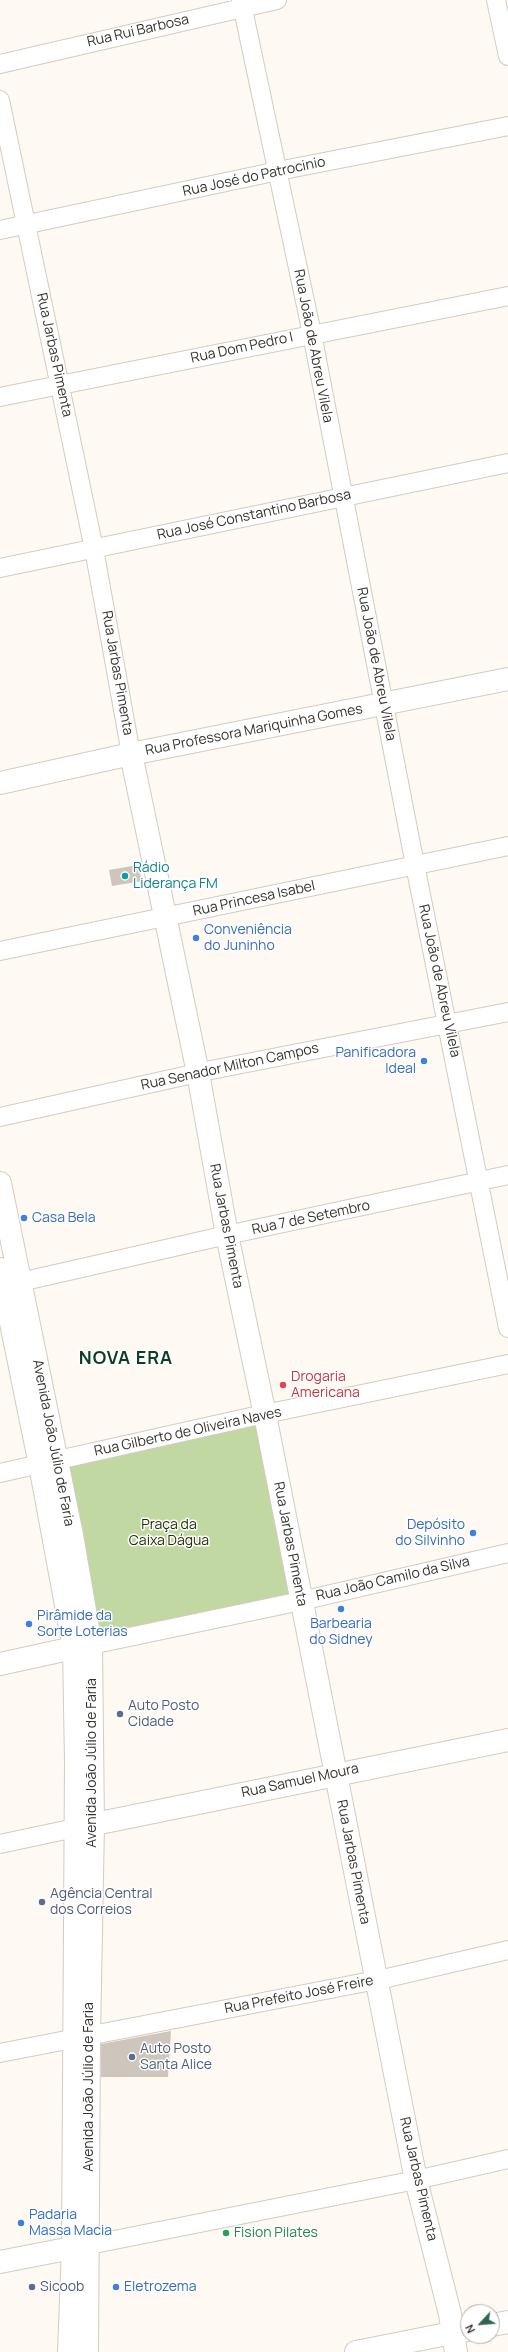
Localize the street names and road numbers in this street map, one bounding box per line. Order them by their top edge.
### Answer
street label: Rua Rui Barbosa [85,11,191,51]
street label: Rua José do Patrocinio [181,154,327,200]
street label: Rua João de Abreu Vilela [290,268,336,424]
street label: Rua Jarbas Pimenta [33,291,75,419]
street label: Rua Dom Pedro I [189,329,295,367]
street label: Rua José Constantino Barbosa [156,486,352,544]
street label: Rua João de Abreu Vilela [353,586,399,742]
street label: Rua Jarbas Pimenta [98,609,136,737]
street label: Rua Professora Mariquinha Gomes [144,701,364,759]
street label: Rua Princesa Isabel [191,878,317,920]
street label: Rua João de Abreu Vilela [415,903,463,1059]
street label: Rua Senador Milton Campos [140,1040,320,1094]
street label: Rua Jarbas Pimenta [206,1162,246,1290]
street label: Rua 7 de Setembro [250,1197,372,1239]
street label: Avenida João Júlio de Faria [29,1358,77,1528]
street label: Rua Gilberto de Oliveira Naves [93,1404,283,1460]
street label: Rua Jarbas Pimenta [270,1480,310,1608]
street label: Rua João Camilo da Silva [315,1553,471,1605]
street label: Avenida João Júlio de Faria [84,1678,100,1848]
street label: Rua Samuel Moura [240,1760,360,1802]
street label: Rua Jarbas Pimenta [333,1798,373,1926]
street label: Rua Prefeito José Freire [223,1972,375,2018]
street label: Avenida João Júlio de Faria [81,2002,97,2172]
street label: Rua Jarbas Pimenta [396,2115,440,2243]

